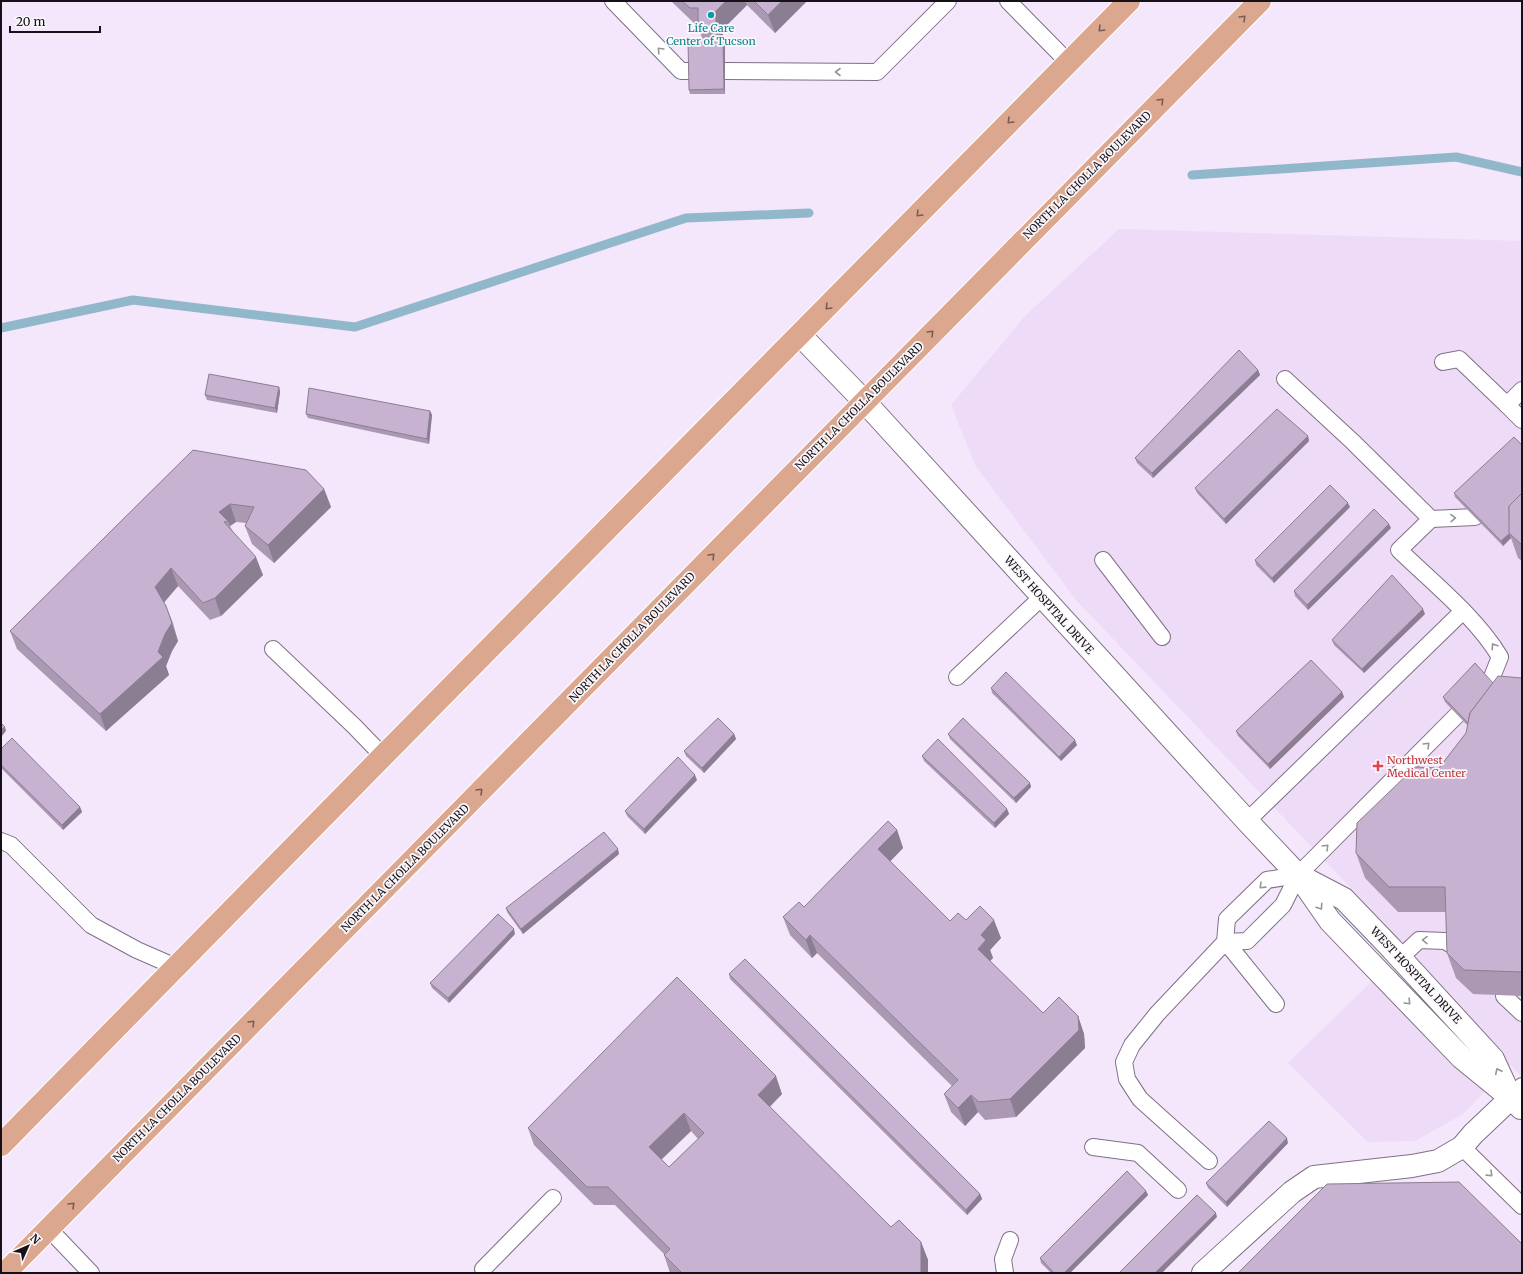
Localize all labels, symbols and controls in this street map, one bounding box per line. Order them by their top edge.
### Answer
scale bar [10,8,100,34]
marker: Life Care Center of Tucson [706,10,716,20]
text: 20 m [16,14,45,29]
one-way arrow [1238,15,1246,23]
place label: Life Care Center of Tucson [666,21,756,48]
one-way arrow [1098,24,1106,32]
one-way arrow [657,47,665,55]
one-way arrow [835,68,841,76]
one-way arrow [1156,98,1163,106]
street label: NORTH LA CHOLLA BOULEVARD [1020,108,1154,242]
one-way arrow [1007,116,1015,124]
one-way arrow [916,209,923,217]
one-way arrow [825,302,832,309]
one-way arrow [926,330,934,338]
street label: NORTH LA CHOLLA BOULEVARD [792,339,926,473]
one-way arrow [1450,513,1456,522]
street label: WEST HOSPITAL DRIVE [1001,552,1097,657]
one-way arrow [707,553,715,561]
street label: NORTH LA CHOLLA BOULEVARD [566,569,698,705]
one-way arrow [1492,644,1499,651]
one-way arrow [1422,742,1430,750]
place label: Northwest Medical Center [1387,753,1466,780]
marker: Northwest Medical Center [1372,760,1384,772]
one-way arrow [475,788,483,796]
street label: NORTH LA CHOLLA BOULEVARD [338,801,472,935]
one-way arrow [1321,844,1329,852]
one-way arrow [1259,881,1267,889]
one-way arrow [1315,903,1323,910]
street label: WEST HOSPITAL DRIVE [1367,923,1465,1026]
one-way arrow [1422,936,1428,945]
one-way arrow [1403,997,1411,1005]
one-way arrow [247,1020,254,1028]
street label: NORTH LA CHOLLA BOULEVARD [110,1031,244,1165]
one-way arrow [1495,1068,1503,1075]
one-way arrow [1485,1169,1493,1177]
one-way arrow [67,1202,75,1210]
north arrow [8,1226,48,1266]
text: N [27,1231,43,1247]

